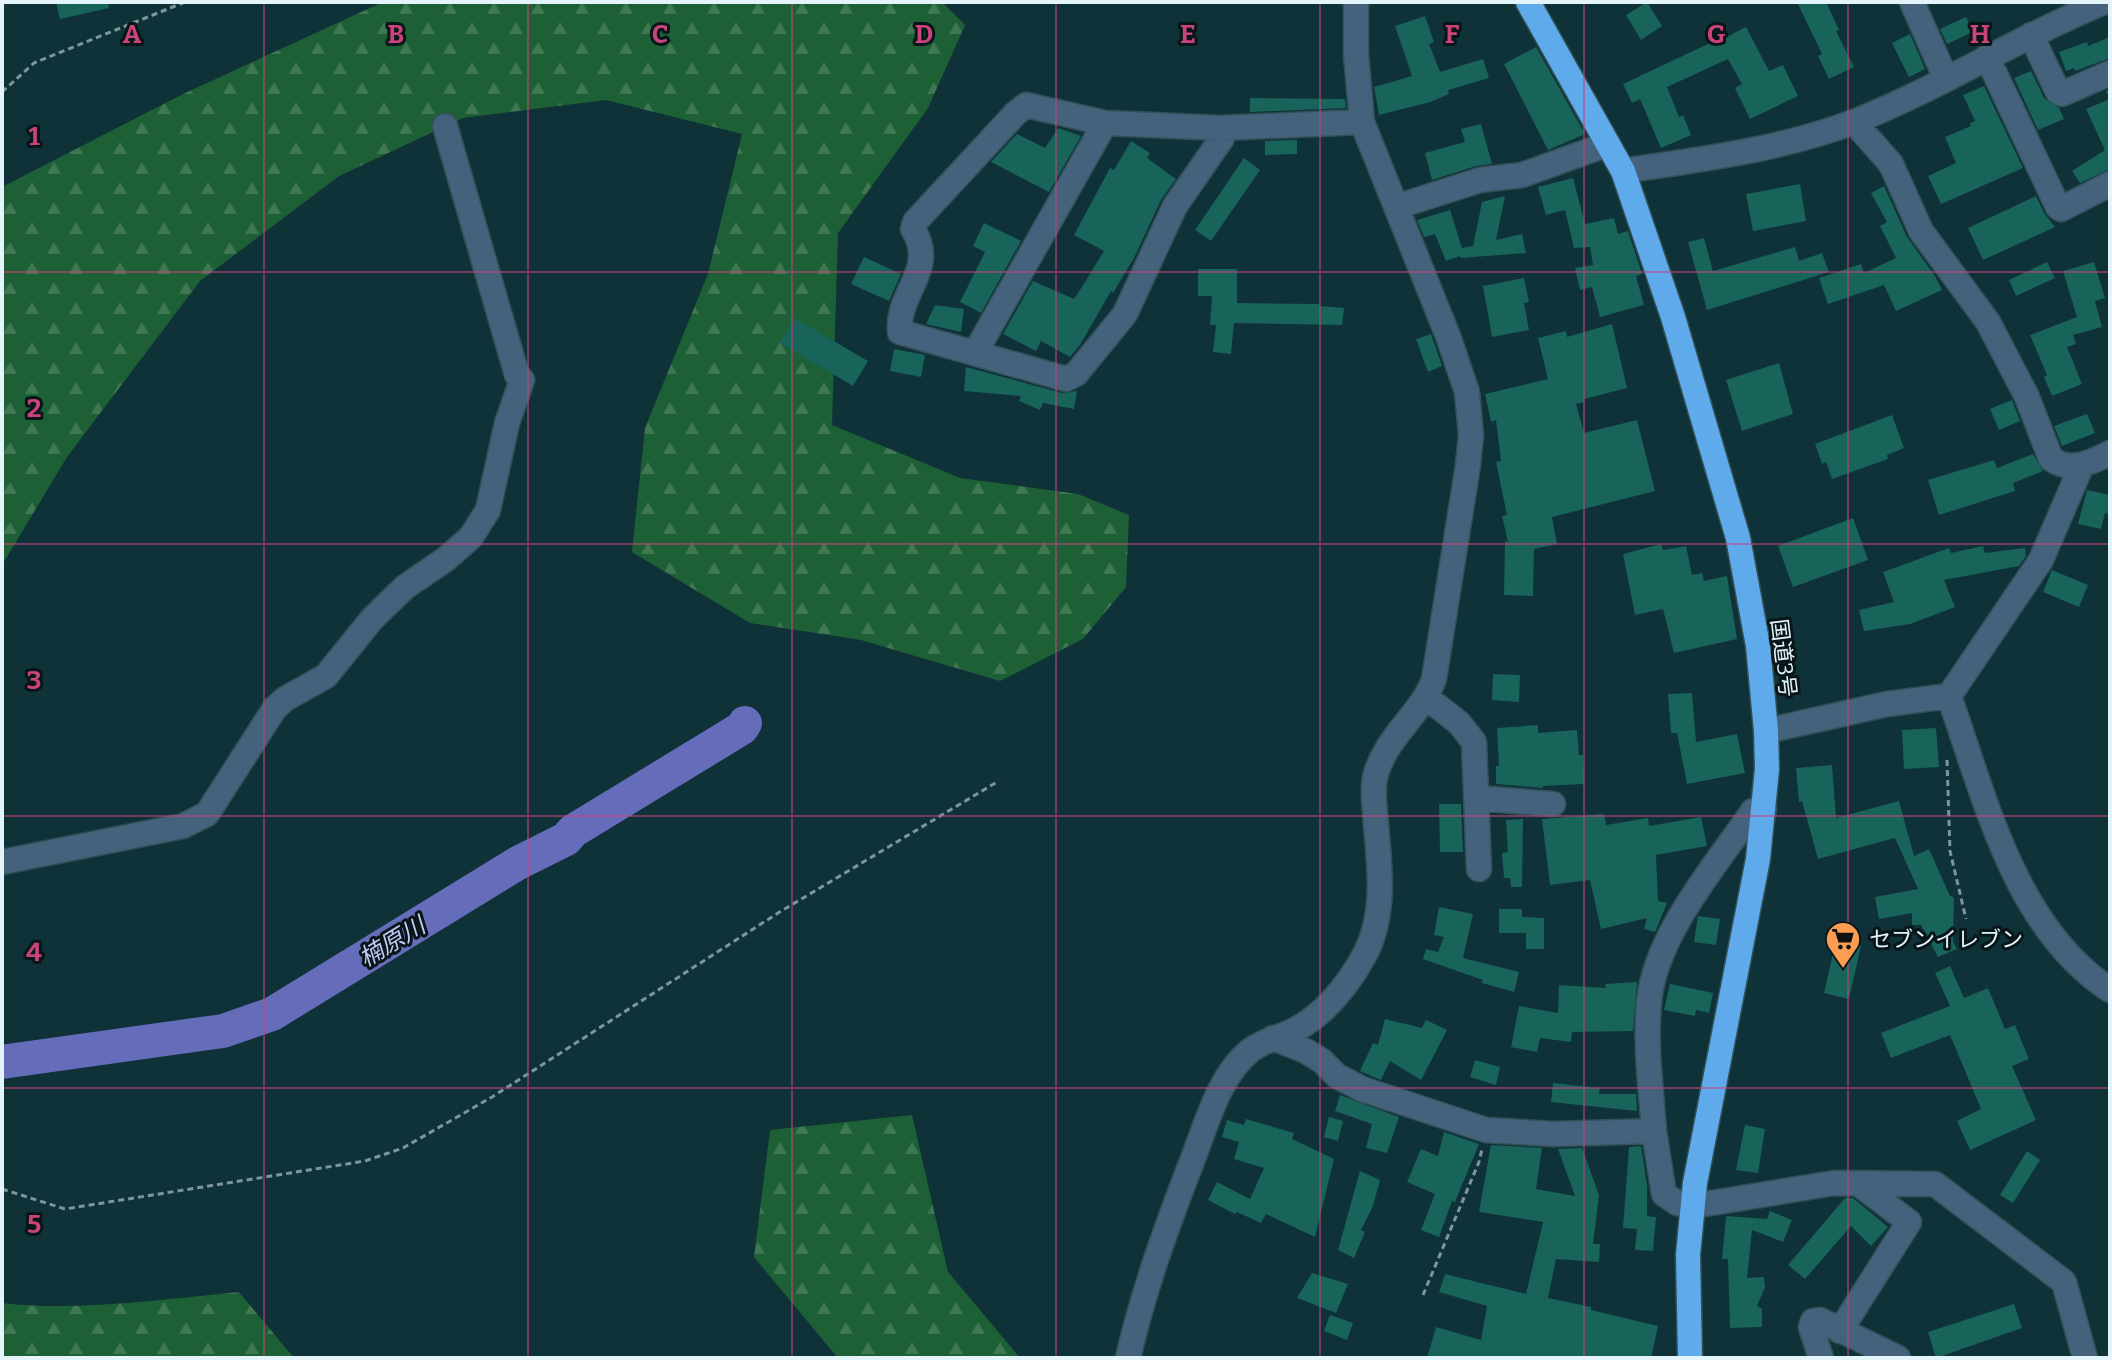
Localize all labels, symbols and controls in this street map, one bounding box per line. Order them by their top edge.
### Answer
text: A [123,19,142,50]
text: B [388,19,404,50]
text: C [652,19,668,50]
text: D [915,19,933,50]
text: E [1180,19,1196,50]
text: F [1445,19,1460,50]
text: G [1707,19,1726,50]
text: H [1970,19,1990,50]
text: 1 [28,121,40,152]
text: 2 [27,393,41,424]
street label: 国道3号 [1765,617,1802,699]
text: 3 [27,665,41,696]
water label: 楠原川 [354,910,433,973]
supermarket icon: セブンイレブン [1824,920,1862,970]
place label: セブンイレブン [1869,926,2023,953]
text: 4 [26,937,42,968]
text: 5 [27,1209,41,1240]

